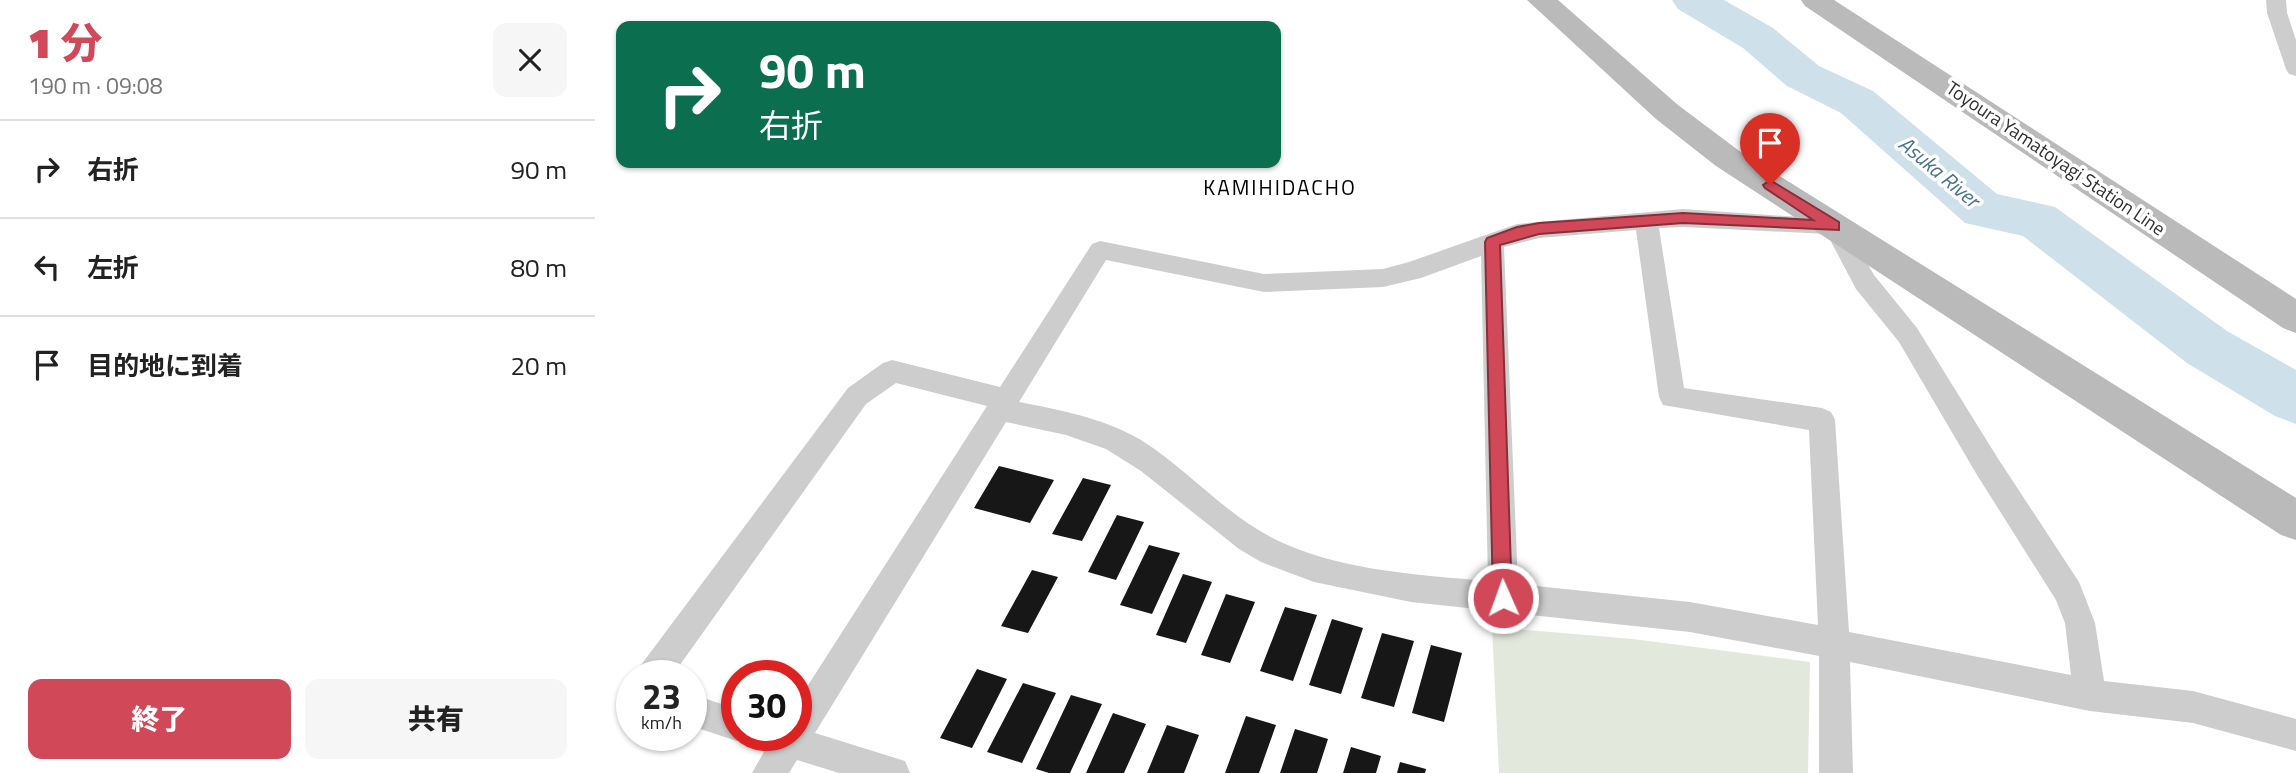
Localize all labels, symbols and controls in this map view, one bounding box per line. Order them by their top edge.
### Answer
text: 1 分 [28,10,102,74]
button: close [493,23,567,97]
text: 90 m [759,32,866,107]
icon: right [644,49,735,140]
text: 190 m · 09:08 [28,68,163,103]
street label: Toyoura Yamatoyagi Station Line [1941,73,2172,242]
text: 右折 [759,101,823,149]
pin [1740,113,1800,185]
icon: arrive [1751,124,1789,162]
water label: Asuka River [1892,128,1989,216]
icon: right [28,150,66,188]
text: 右折 [87,150,139,189]
text: 90 m [510,150,567,189]
district label: KAMIHIDACHO [1203,171,1357,203]
icon: left [28,248,66,286]
text: 左折 [87,248,139,287]
text: 80 m [510,248,567,287]
icon: arrive [28,346,66,384]
text: 目的地に到着 [87,346,243,385]
text: 20 m [510,346,567,385]
position arrow [1466,561,1540,635]
speed limit sign: 30 [721,660,812,751]
text: 23 [642,669,681,723]
button: 終了 [28,679,291,759]
button: 共有 [305,679,567,759]
text: km/h [641,709,682,736]

